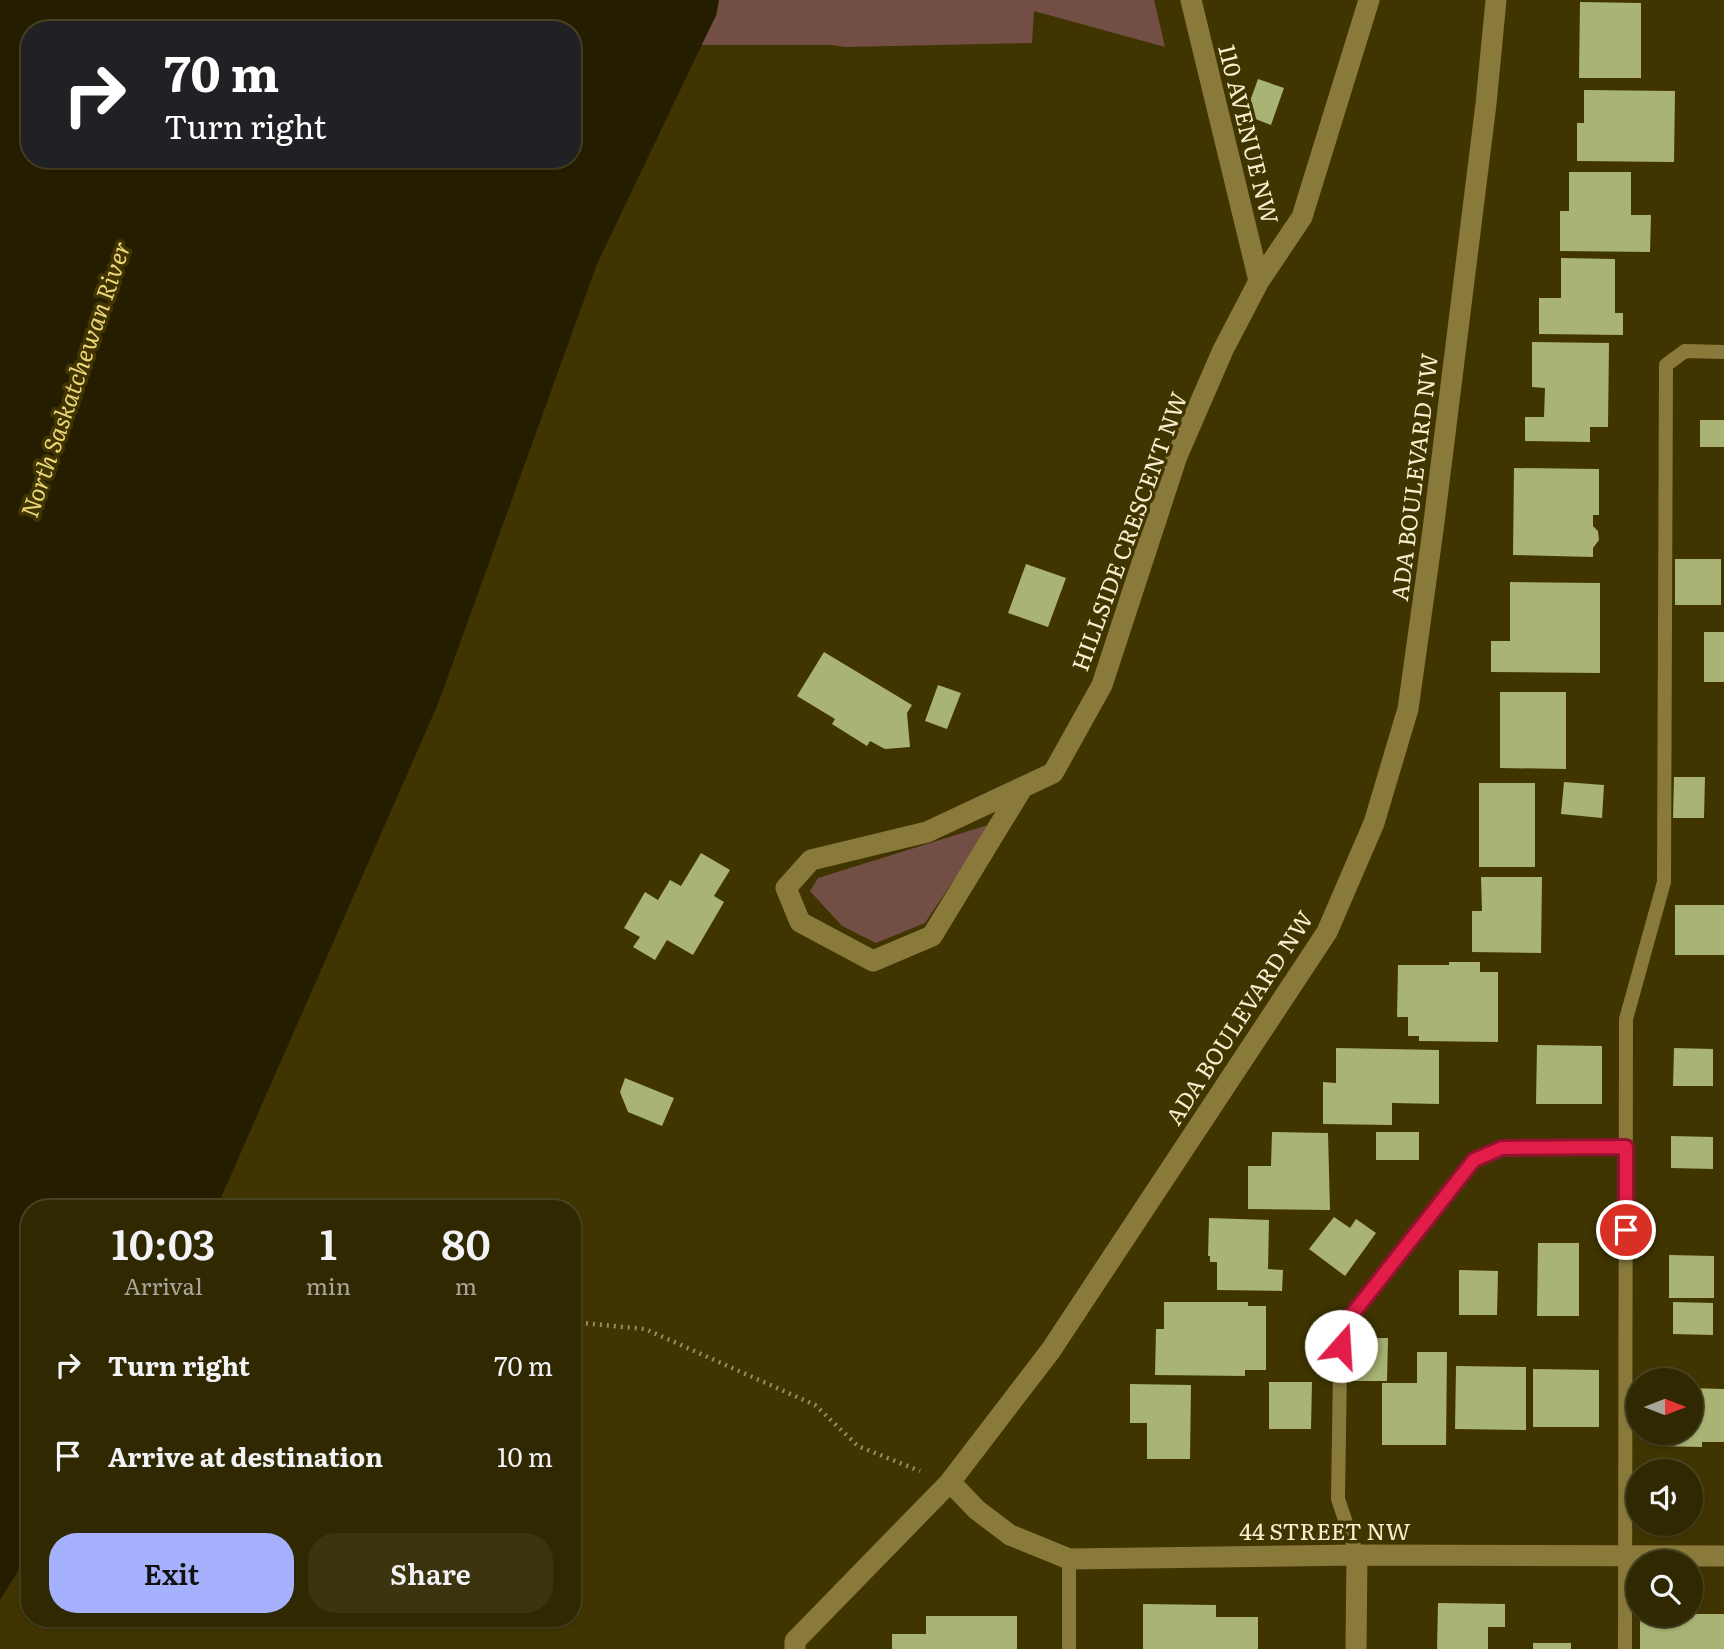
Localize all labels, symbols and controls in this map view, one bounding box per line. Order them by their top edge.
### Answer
text: 70 m [164,34,279,107]
street label: 110 AVENUE NW [1211,41,1289,227]
icon: right [49,49,140,140]
text: Turn right [164,101,326,149]
water label: North Saskatchewan River [10,236,138,522]
street label: ADA BOULEVARD NW [1381,351,1445,603]
street label: HILLSIDE CRESCENT NW [1062,387,1194,675]
street label: ADA BOULEVARD NW [1156,903,1320,1131]
pin [1596,1200,1656,1260]
text: 10:03 [111,1211,215,1273]
text: 1 [320,1211,337,1273]
text: 80 [441,1211,491,1273]
icon: arrive [1607,1211,1645,1249]
text: Arrival [124,1268,203,1302]
text: min [306,1268,351,1302]
text: m [455,1268,477,1302]
position arrow [1304,1309,1378,1383]
text: Turn right [108,1345,250,1384]
text: 70 m [494,1345,553,1384]
icon: right [49,1346,87,1384]
north arrow [1626,1368,1703,1446]
map controls [1626,1368,1703,1627]
text: Arrive at destination [108,1436,383,1475]
text: 10 m [497,1436,553,1475]
icon: arrive [49,1437,87,1475]
button: sound [1626,1459,1703,1536]
street label: 44 STREET NW [1239,1513,1411,1547]
button: Exit [49,1533,294,1613]
button: Share [308,1533,553,1613]
button: search [1626,1550,1703,1627]

